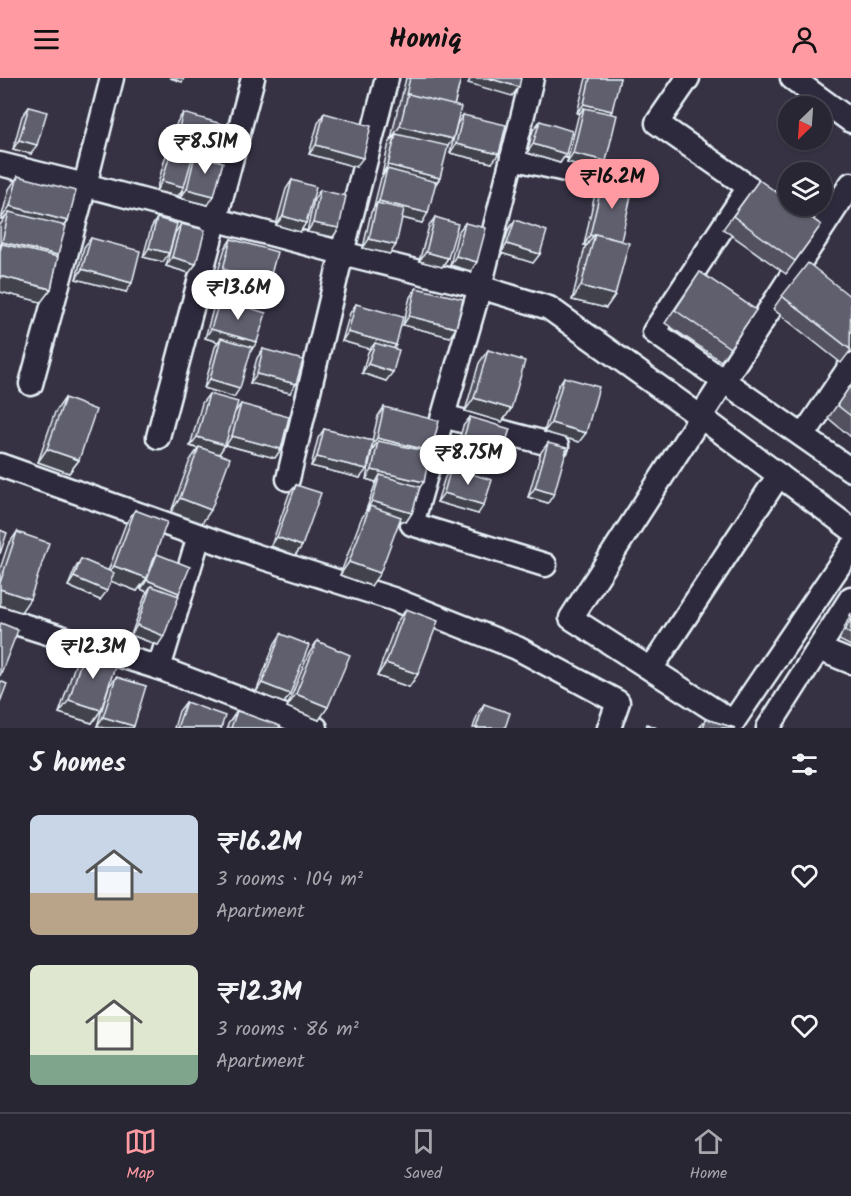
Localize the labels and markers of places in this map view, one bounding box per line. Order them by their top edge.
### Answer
pin: ₹8.51M [156,124,254,175]
pin: ₹16.2M [563,159,661,210]
pin: ₹13.6M [189,270,287,321]
pin: ₹8.75M [419,435,517,486]
pin: ₹12.3M [44,629,142,680]

